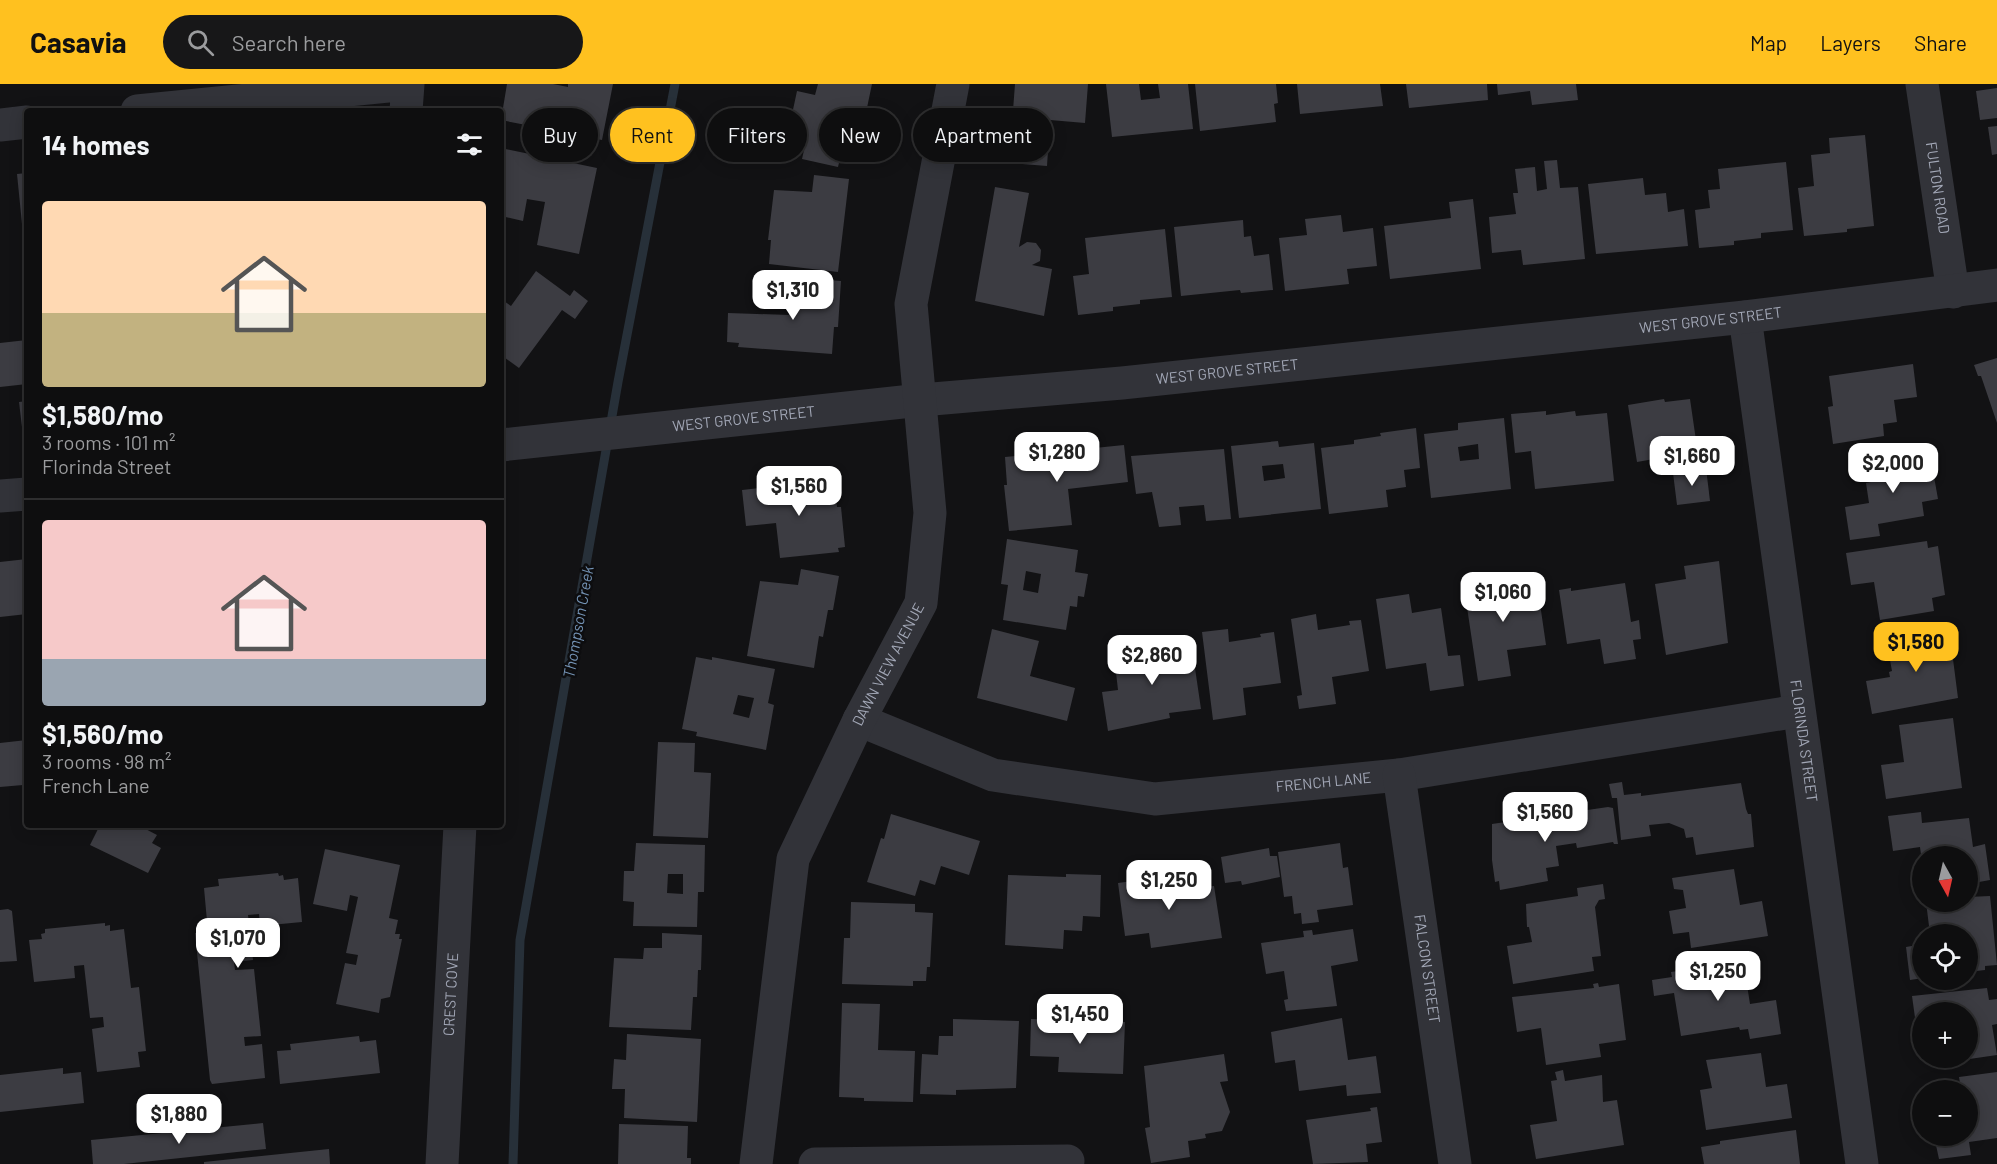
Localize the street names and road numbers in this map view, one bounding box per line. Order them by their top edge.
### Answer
street label: FULTON ROAD [1923,141,1954,235]
street label: WEST GROVE STREET [1638,302,1783,336]
street label: WEST GROVE STREET [1155,354,1299,387]
street label: WEST GROVE STREET [671,401,816,435]
street label: DAWN VIEW AVENUE [848,599,928,728]
street label: FLORINDA STREET [1787,679,1822,803]
street label: FRENCH LANE [1275,768,1372,795]
street label: FALCON STREET [1411,913,1445,1025]
street label: CREST COVE [439,952,461,1036]

